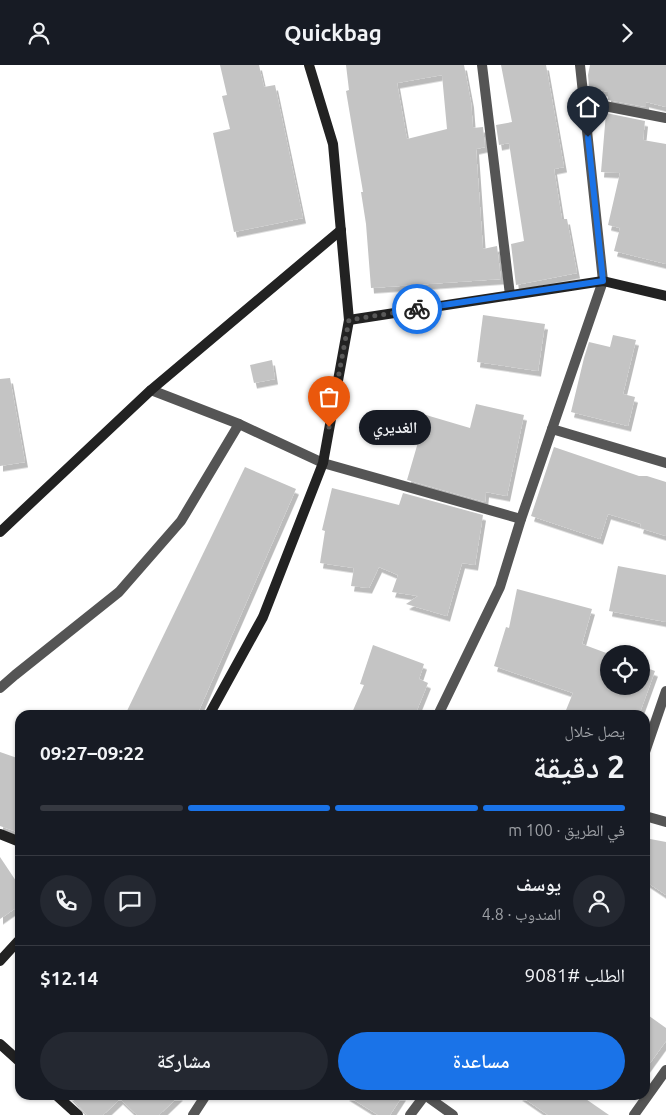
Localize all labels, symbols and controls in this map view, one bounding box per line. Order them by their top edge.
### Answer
icon: person [25,19,53,47]
icon: forward [613,19,641,47]
text: Quickbag [284,20,382,45]
pin [567,86,609,137]
icon: home [574,93,602,121]
courier [392,284,442,334]
icon: bike [403,295,431,323]
pin [308,376,350,427]
icon: bag [315,383,343,411]
callout: الغديري [359,409,432,445]
text: الغديري [373,418,417,436]
map controls [600,645,650,695]
button: locate [600,645,650,695]
text: يصل خلال [564,722,625,740]
text: 09:22–09:27 [40,742,145,764]
text: 2 دقيقة [533,748,625,784]
text: في الطريق · 100 m [508,821,625,839]
text: يوسف [516,873,561,895]
button: phone [40,875,92,927]
button: chat [104,875,156,927]
button: person [573,875,625,927]
text: المندوب · 4.8 [482,905,561,923]
text: الطلب #9081 [525,964,625,986]
text: $12.14 [40,967,98,989]
button: مشاركة [40,1032,328,1090]
button: مساعدة [338,1032,625,1090]

